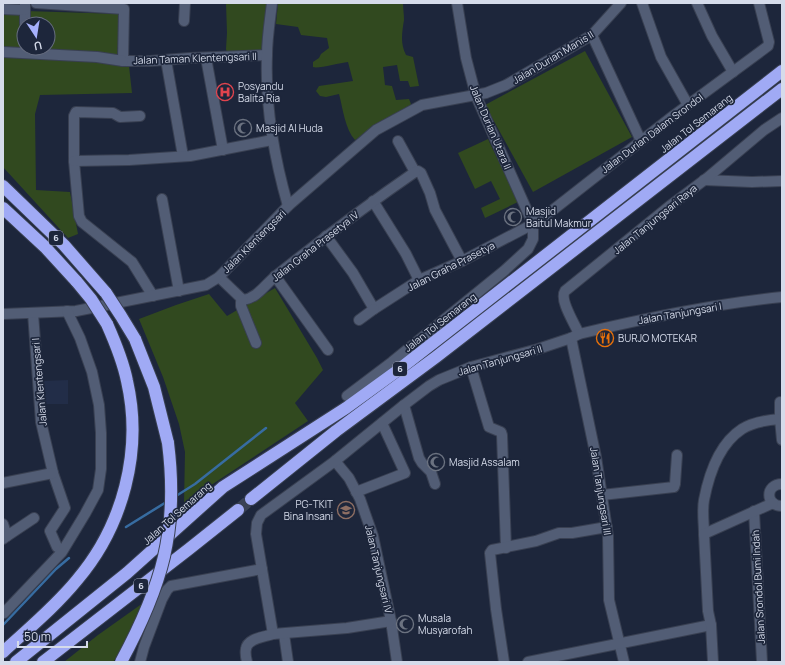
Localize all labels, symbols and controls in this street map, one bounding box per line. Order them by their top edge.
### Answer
north arrow [16,16,56,56]
street label: Jalan Durian Manis II [510,27,596,87]
text: U [33,38,44,54]
street label: Jalan Taman Klentengsari II [133,49,257,67]
place label: Posyandu Balita Ria [238,79,283,105]
hospital icon: Posyandu Balita Ria [215,82,235,102]
street label: Jalan Durian Utara II [467,83,515,171]
street label: Jalan Durian Dalam Srondol [598,90,706,176]
street label: Jalan Tol Semarang [657,90,735,156]
mosque icon: Masjid Al Huda [233,118,253,138]
place label: Masjid Al Huda [256,121,323,135]
street label: Jalan Tanjungsari Raya [610,181,700,257]
place label: Masjid Baitul Makmur [526,204,592,230]
street label: Jalan Klentengsari [219,206,289,276]
mosque icon: Masjid Baitul Makmur [503,207,523,227]
street label: Jalan Graha Prasetya IV [269,208,361,284]
road number: 6 [49,231,63,245]
street label: Jalan Graha Prasetya [405,238,497,294]
street label: Jalan Tol Semarang [401,289,479,355]
street label: Jalan Tanjungsari I [637,299,723,327]
restaurant icon: BURJO MOTEKAR [595,328,615,348]
place label: BURJO MOTEKAR [618,331,697,345]
street label: Jalan Klentengsari I [28,337,50,427]
street label: Jalan Tanjungsari II [456,341,544,379]
road number: 6 [393,362,407,376]
street label: Jalan Tanjungsari III [587,446,615,536]
mosque icon: Masjid Assalam [426,452,446,472]
place label: Masjid Assalam [449,455,520,469]
street label: Jalan Tol Semarang [140,478,214,548]
place label: PG-TKIT Bina Insani [284,497,333,523]
school or university icon: PG-TKIT Bina Insani [336,500,356,520]
street label: Jalan Tanjungsari IV [362,523,396,615]
street label: Jalan Srondol Bumi Indah [748,530,768,644]
road number: 6 [134,579,148,593]
place label: Musala Musyarofah [418,611,472,637]
mosque icon: Musala Musyarofah [395,614,415,634]
scale bar [18,623,87,649]
text: 50 m [24,628,51,645]

